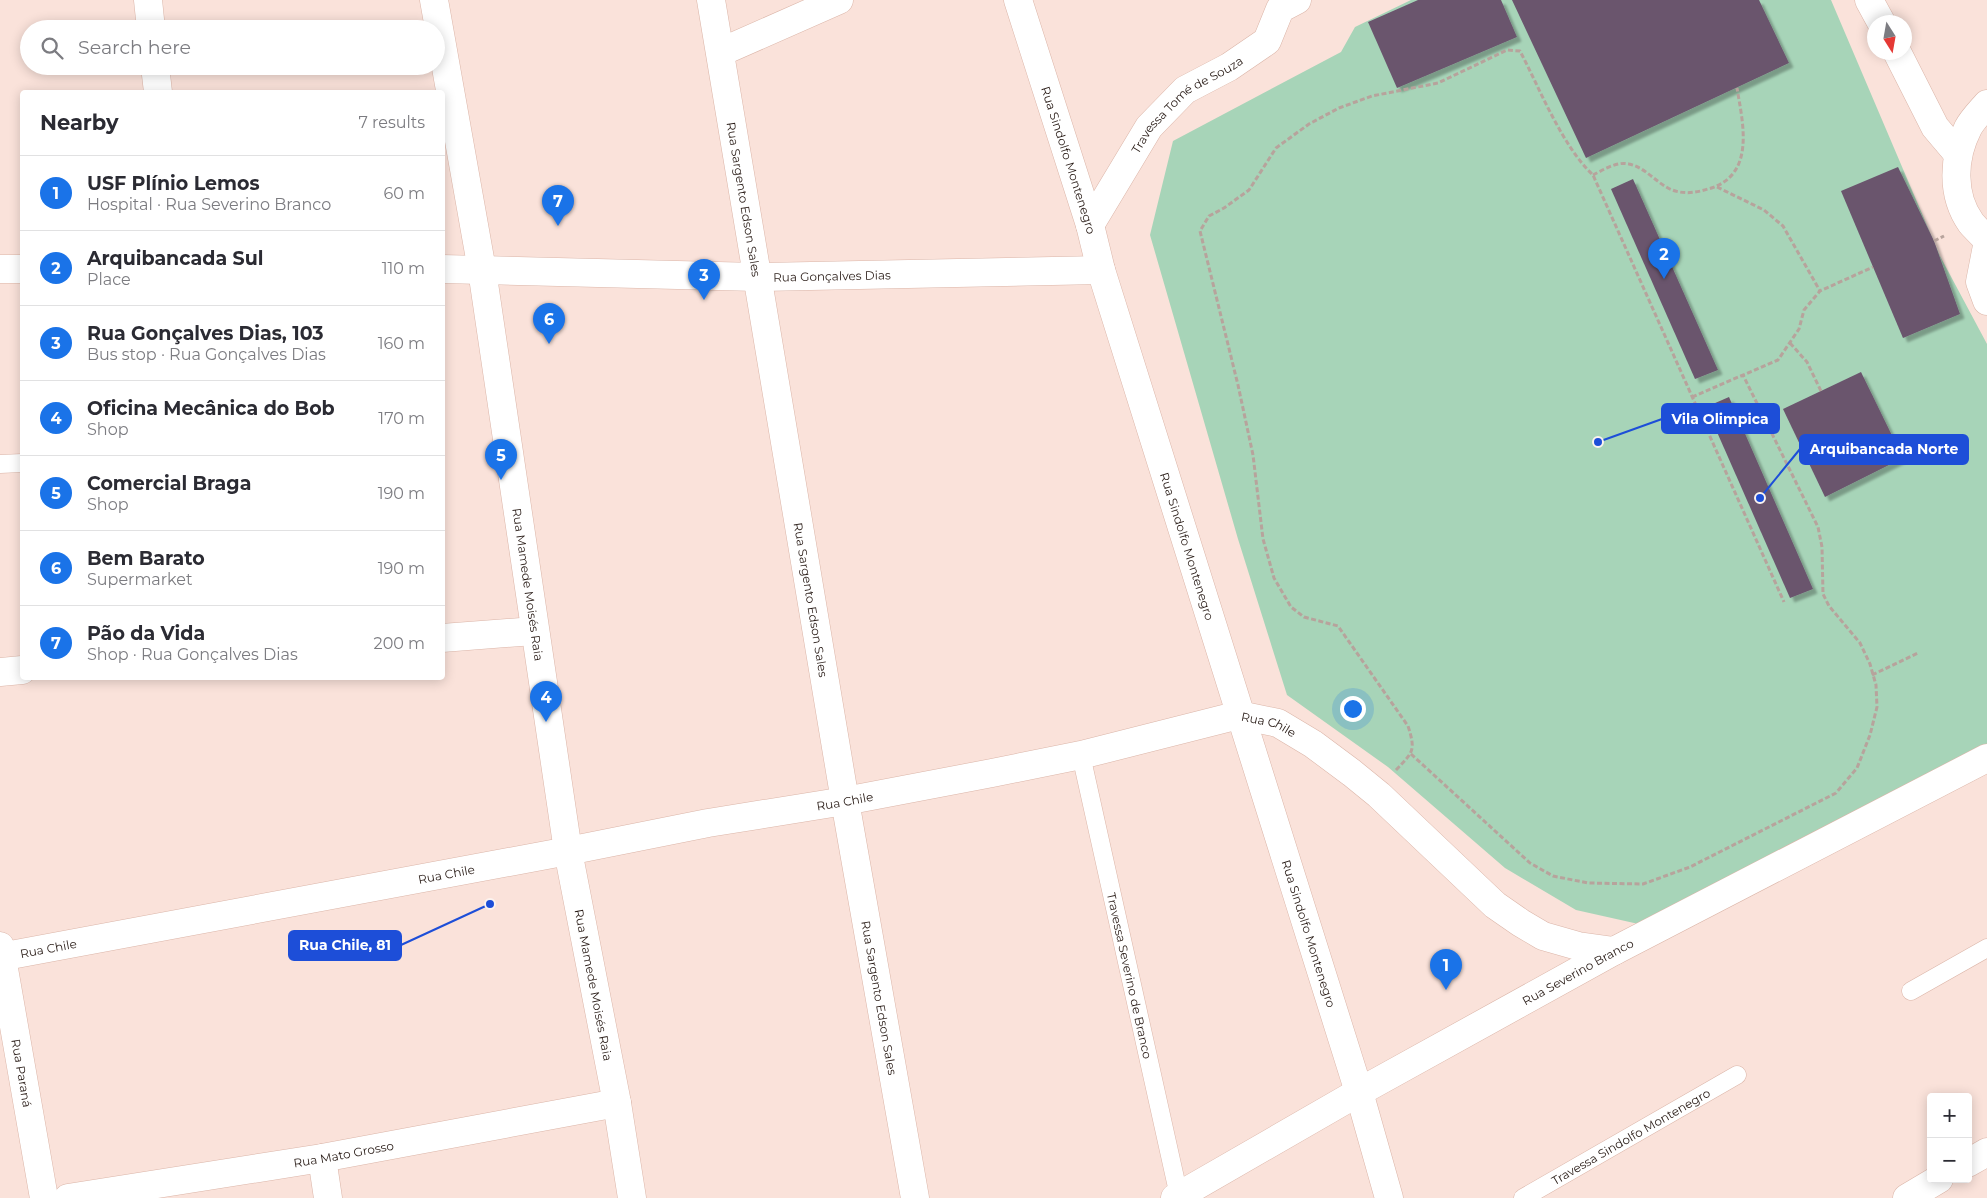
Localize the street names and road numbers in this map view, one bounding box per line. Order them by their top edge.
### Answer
street label: Travessa Tomé de Souza [1128,52,1246,156]
street label: Rua Sindolfo Montenegro [1039,84,1099,235]
street label: Rua Sargento Edson Sales [724,121,765,278]
street label: Rua Gonçalves Dias [773,267,891,284]
street label: Rua Sindolfo Montenegro [1157,470,1218,622]
street label: Rua Mamede Moisés Raia [510,507,547,662]
street label: Rua Sargento Edson Sales [791,521,832,678]
street label: Rua Chile [1240,708,1299,740]
street label: Rua Chile [815,788,874,813]
street label: Rua Sindolfo Montenegro [1279,858,1339,1009]
street label: Rua Chile [417,861,476,886]
street label: Travessa Severino de Branco [1104,891,1156,1060]
street label: Rua Mamede Moisés Raia [572,908,616,1062]
street label: Rua Sargento Edson Sales [859,919,901,1076]
street label: Rua Chile [19,935,78,961]
street label: Rua Severino Branco [1519,935,1636,1008]
street label: Rua Paraná [9,1038,36,1108]
street label: Travessa Sindolfo Montenegro [1548,1085,1713,1188]
street label: Rua Mato Grosso [292,1137,395,1170]

